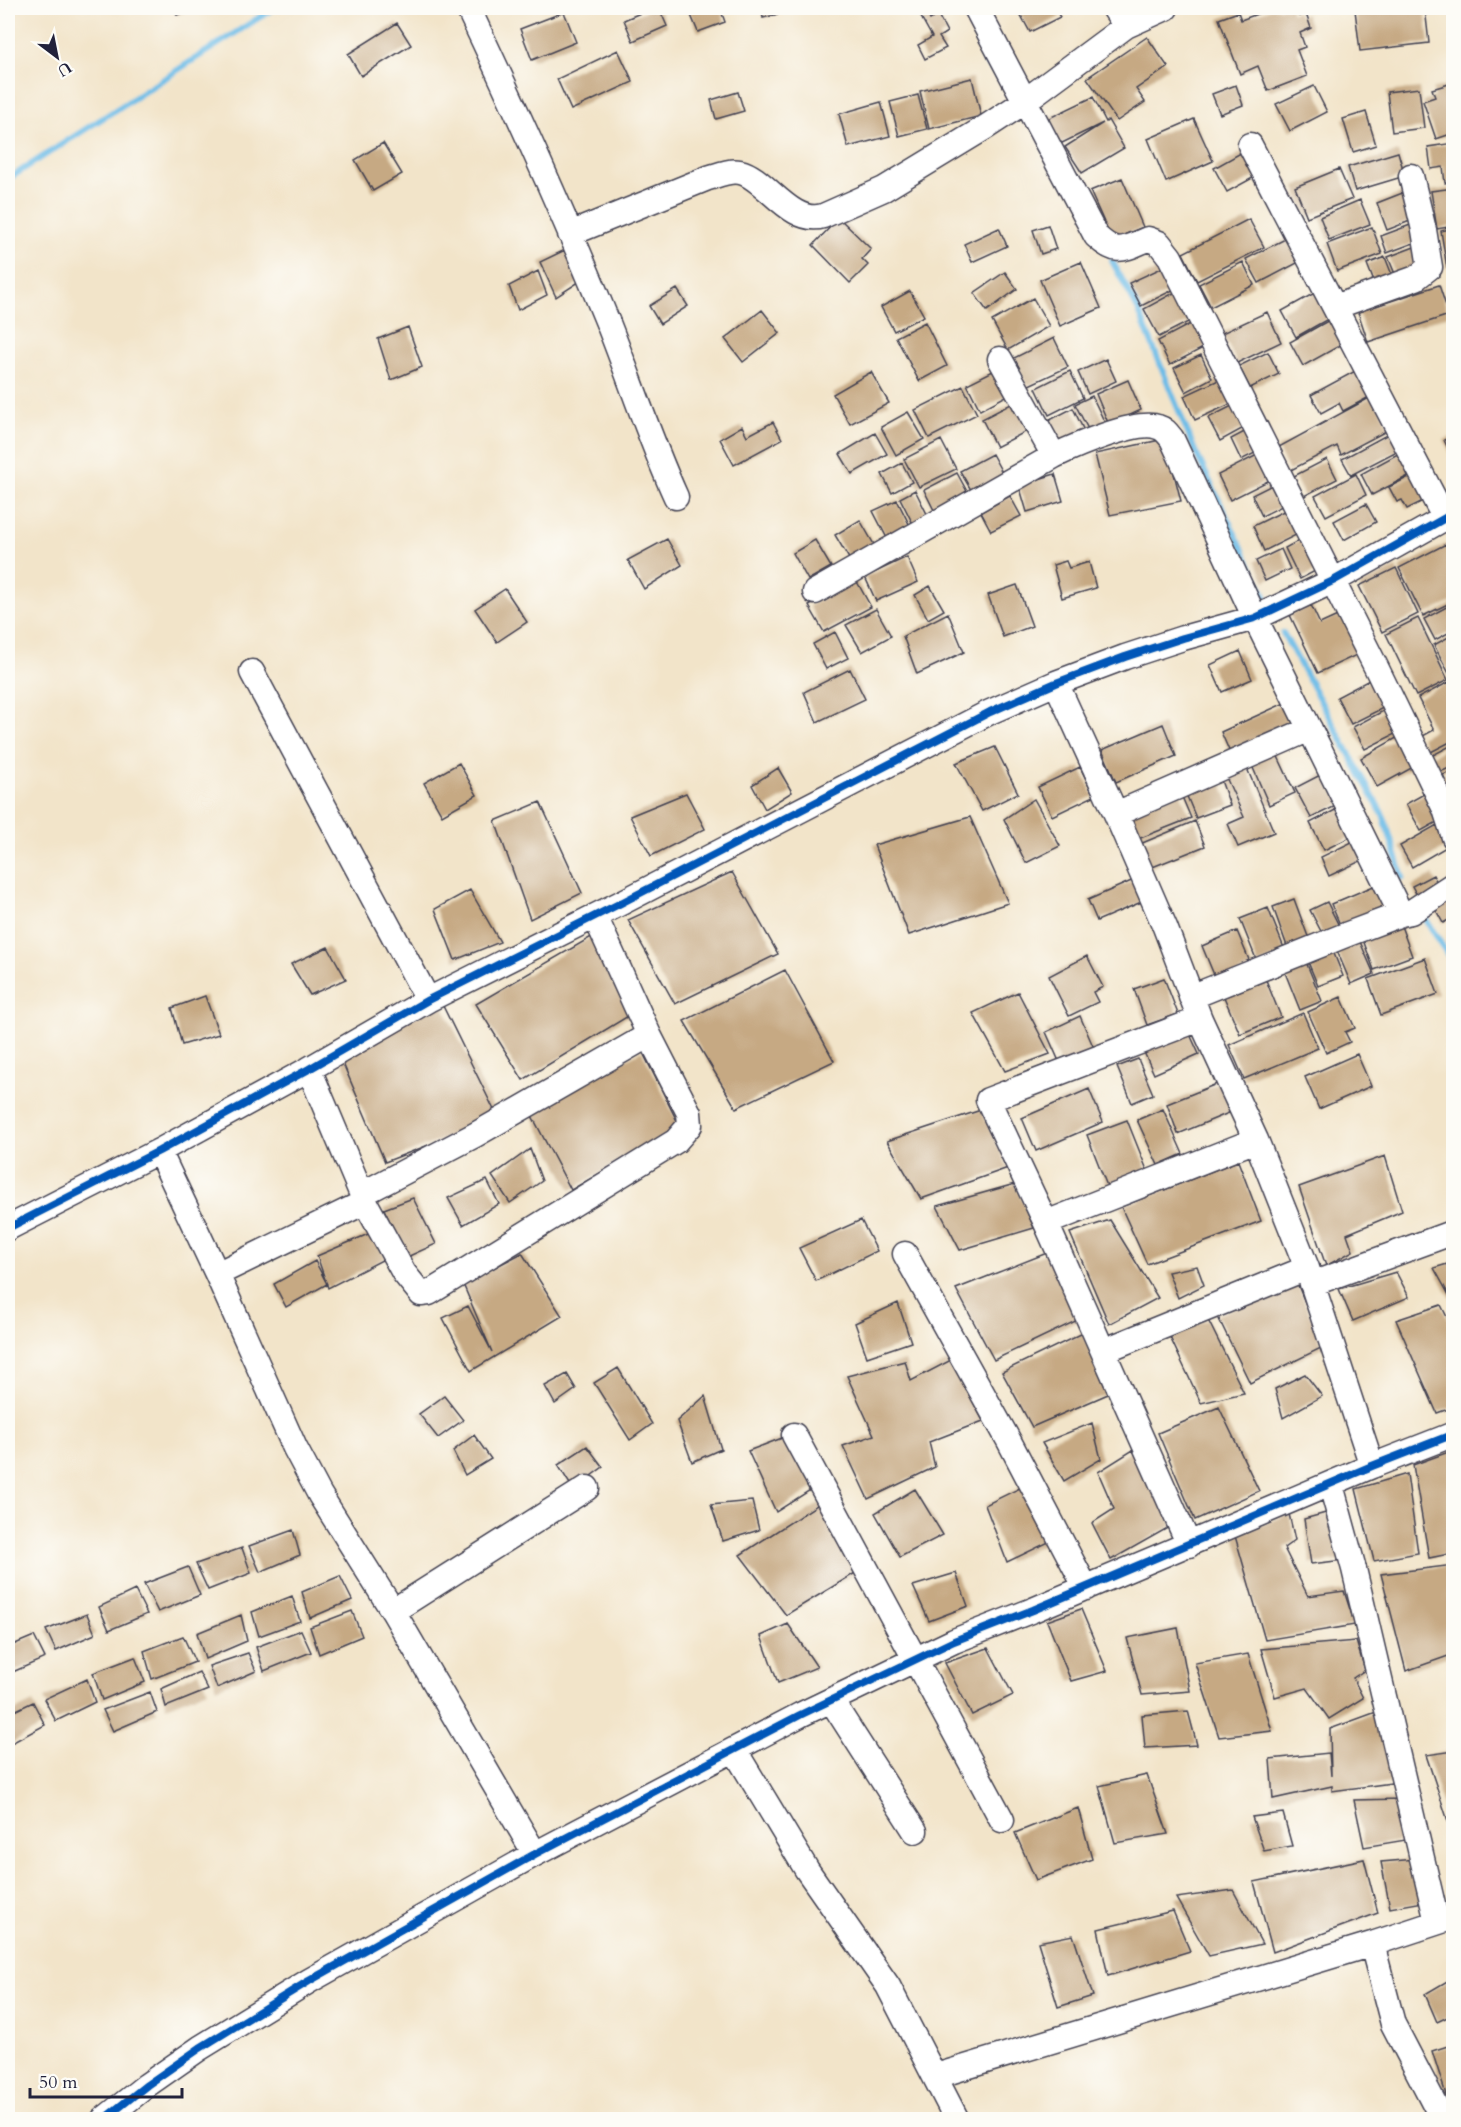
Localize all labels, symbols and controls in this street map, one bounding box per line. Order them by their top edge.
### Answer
north arrow [27,27,87,87]
text: U [53,56,76,82]
scale bar [30,2061,182,2099]
text: 50 m [39,2070,78,2095]

